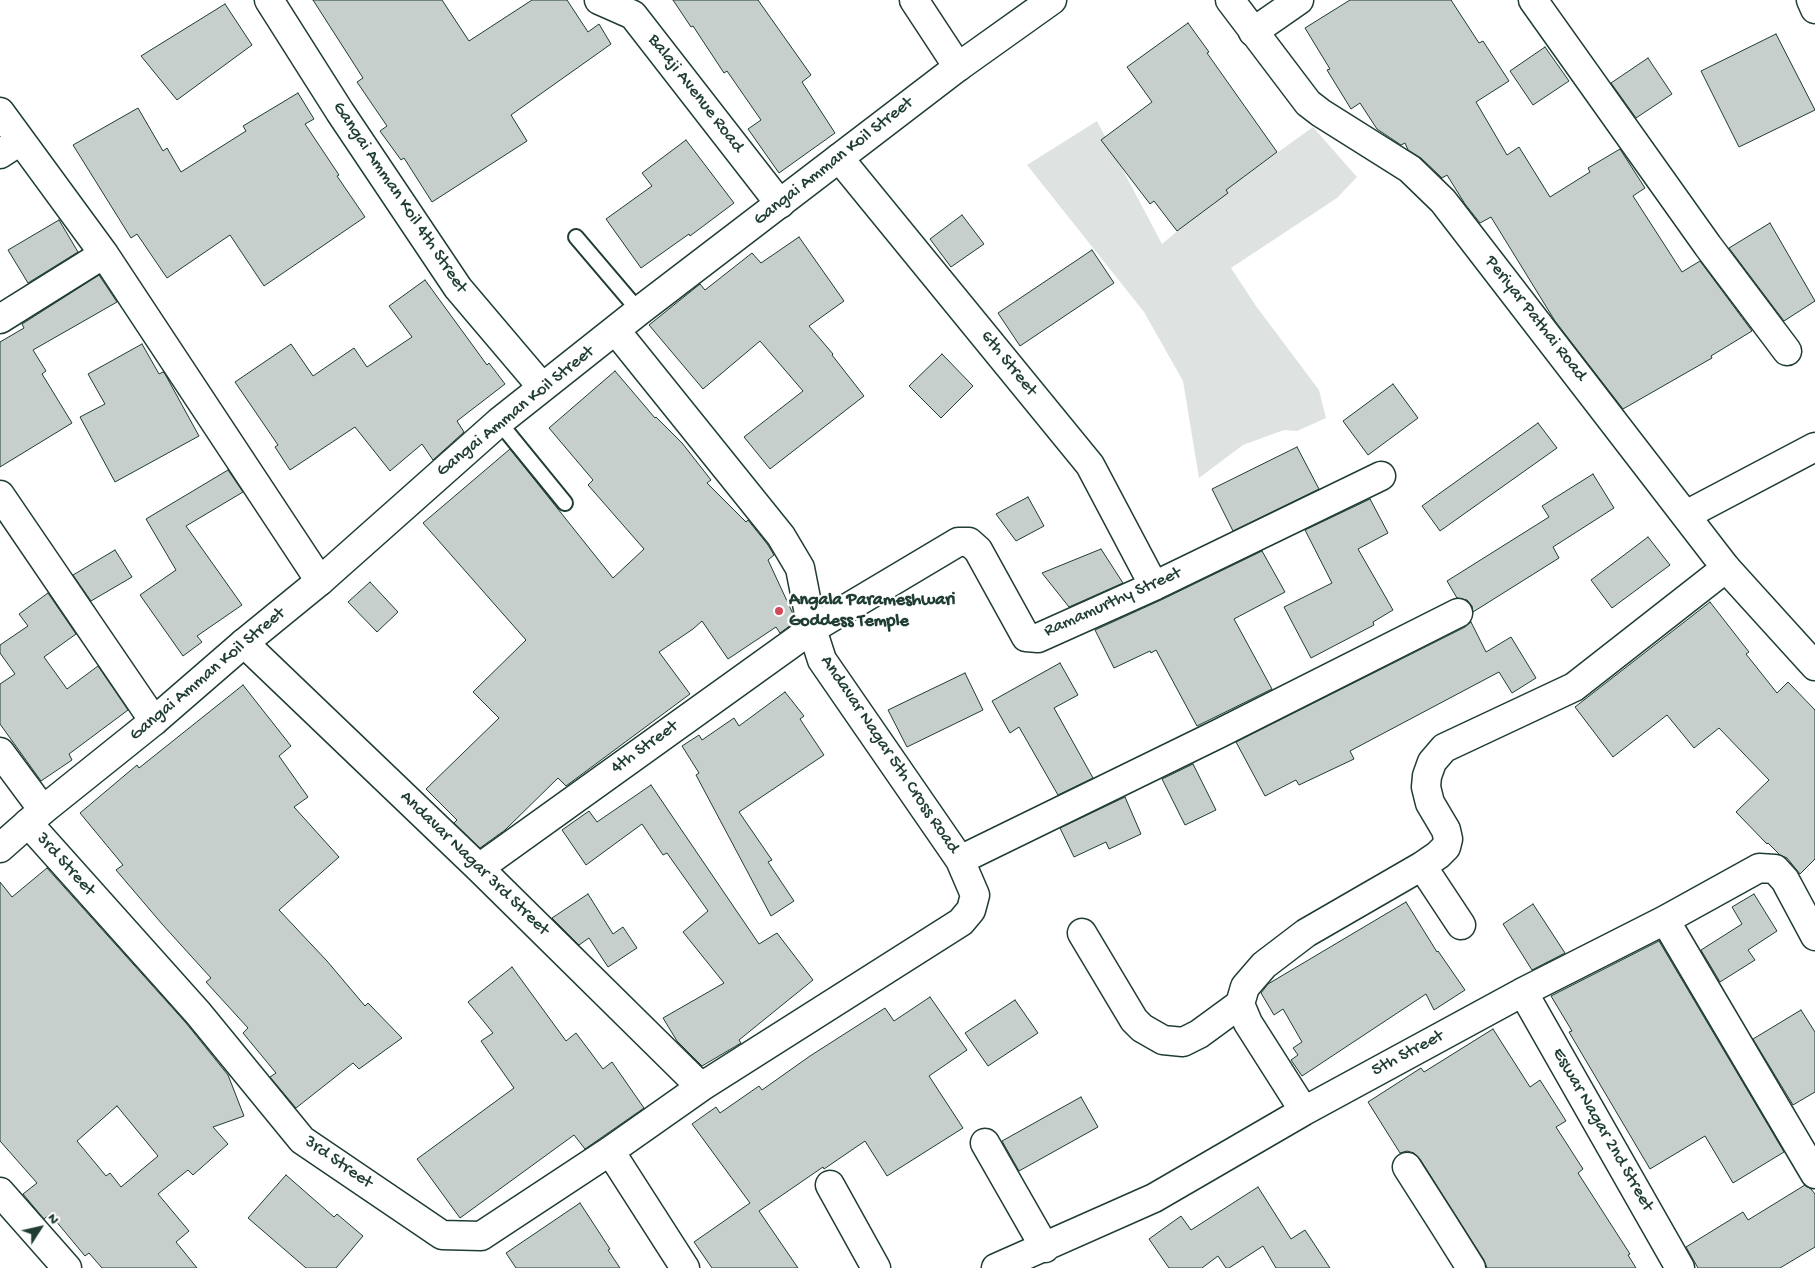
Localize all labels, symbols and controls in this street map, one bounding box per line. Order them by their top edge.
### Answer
street label: Balaji Avenue Road [642,31,748,157]
street label: Gangai Amman Koil Street [750,93,918,231]
street label: Gangai Amman Koil 4th Street [327,98,471,298]
street label: Periyar Pathai Road [1479,252,1591,386]
street label: 6th Street [975,327,1041,401]
street label: Gangai Amman Koil Street [433,342,599,482]
street label: Ramamurthy Street [1041,563,1185,643]
place label: Angala Parameshwari Goddess Temple [789,590,955,632]
street label: Gangai Amman Koil Street [126,604,290,746]
marker: Angala Parameshwari Goddess Temple [773,605,785,617]
street label: Andavar Nagar 5th Cross Road [815,652,963,858]
street label: 4th Street [607,716,683,780]
street label: Andavar Nagar 3rd Street [395,787,553,941]
street label: 3rd Street [31,829,99,901]
street label: 5th Street [1368,1026,1448,1082]
street label: Eswar Nagar 2nd Street [1546,1044,1658,1216]
street label: 3rd Street [300,1132,376,1194]
north arrow [15,1203,65,1253]
text: N [43,1210,62,1228]

